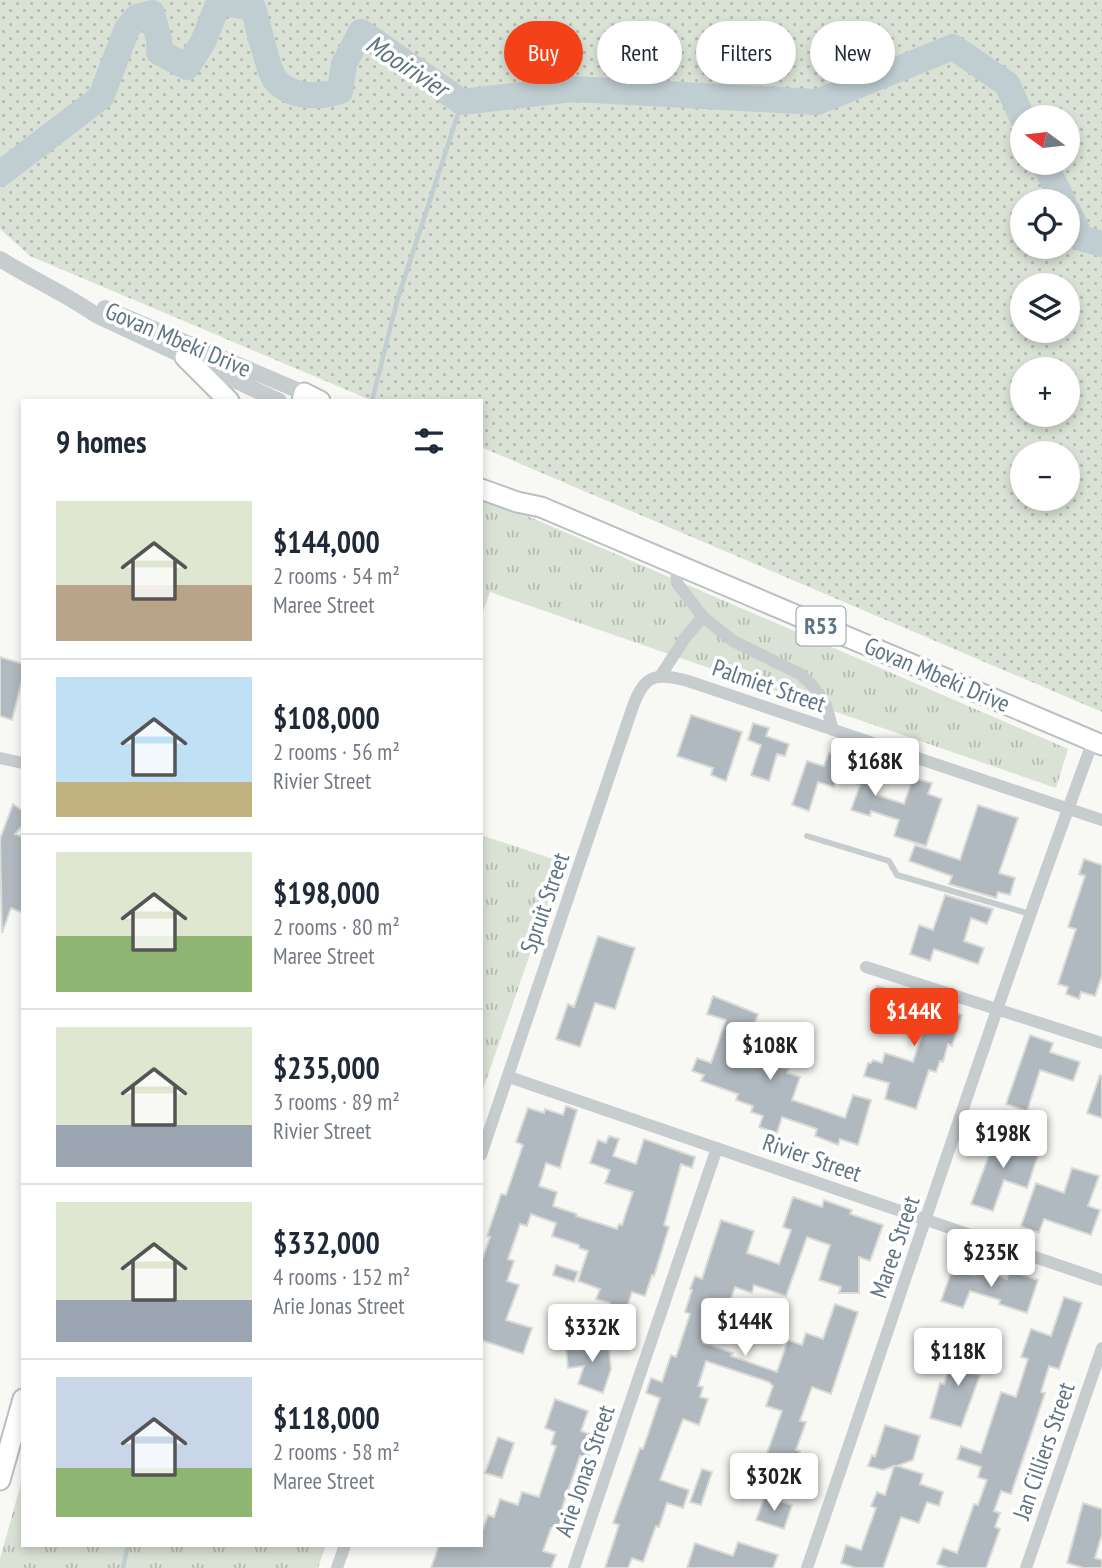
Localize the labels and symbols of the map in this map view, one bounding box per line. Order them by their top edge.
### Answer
water label: Mooirivier [360,27,458,106]
north arrow [1010,105,1080,175]
street label: Govan Mbeki Drive [101,295,256,384]
road number: R53 [796,606,846,646]
street label: Govan Mbeki Drive [860,630,1015,719]
street label: Palmiet Street [709,652,830,719]
pin: $168K [826,738,924,798]
street label: Spruit Street [513,848,576,957]
pin: $144K [865,988,963,1048]
pin: $108K [721,1023,819,1082]
pin: $198K [954,1110,1052,1170]
street label: Rivier Street [759,1126,866,1189]
street label: Maree Street [863,1191,927,1302]
pin: $235K [942,1230,1040,1289]
pin: $144K [696,1298,794,1358]
pin: $332K [543,1304,641,1364]
pin: $118K [909,1328,1007,1388]
street label: Jan Cilliers Street [1005,1378,1082,1524]
street label: Arie Jonas Street [548,1401,622,1541]
pin: $302K [725,1454,823,1513]

